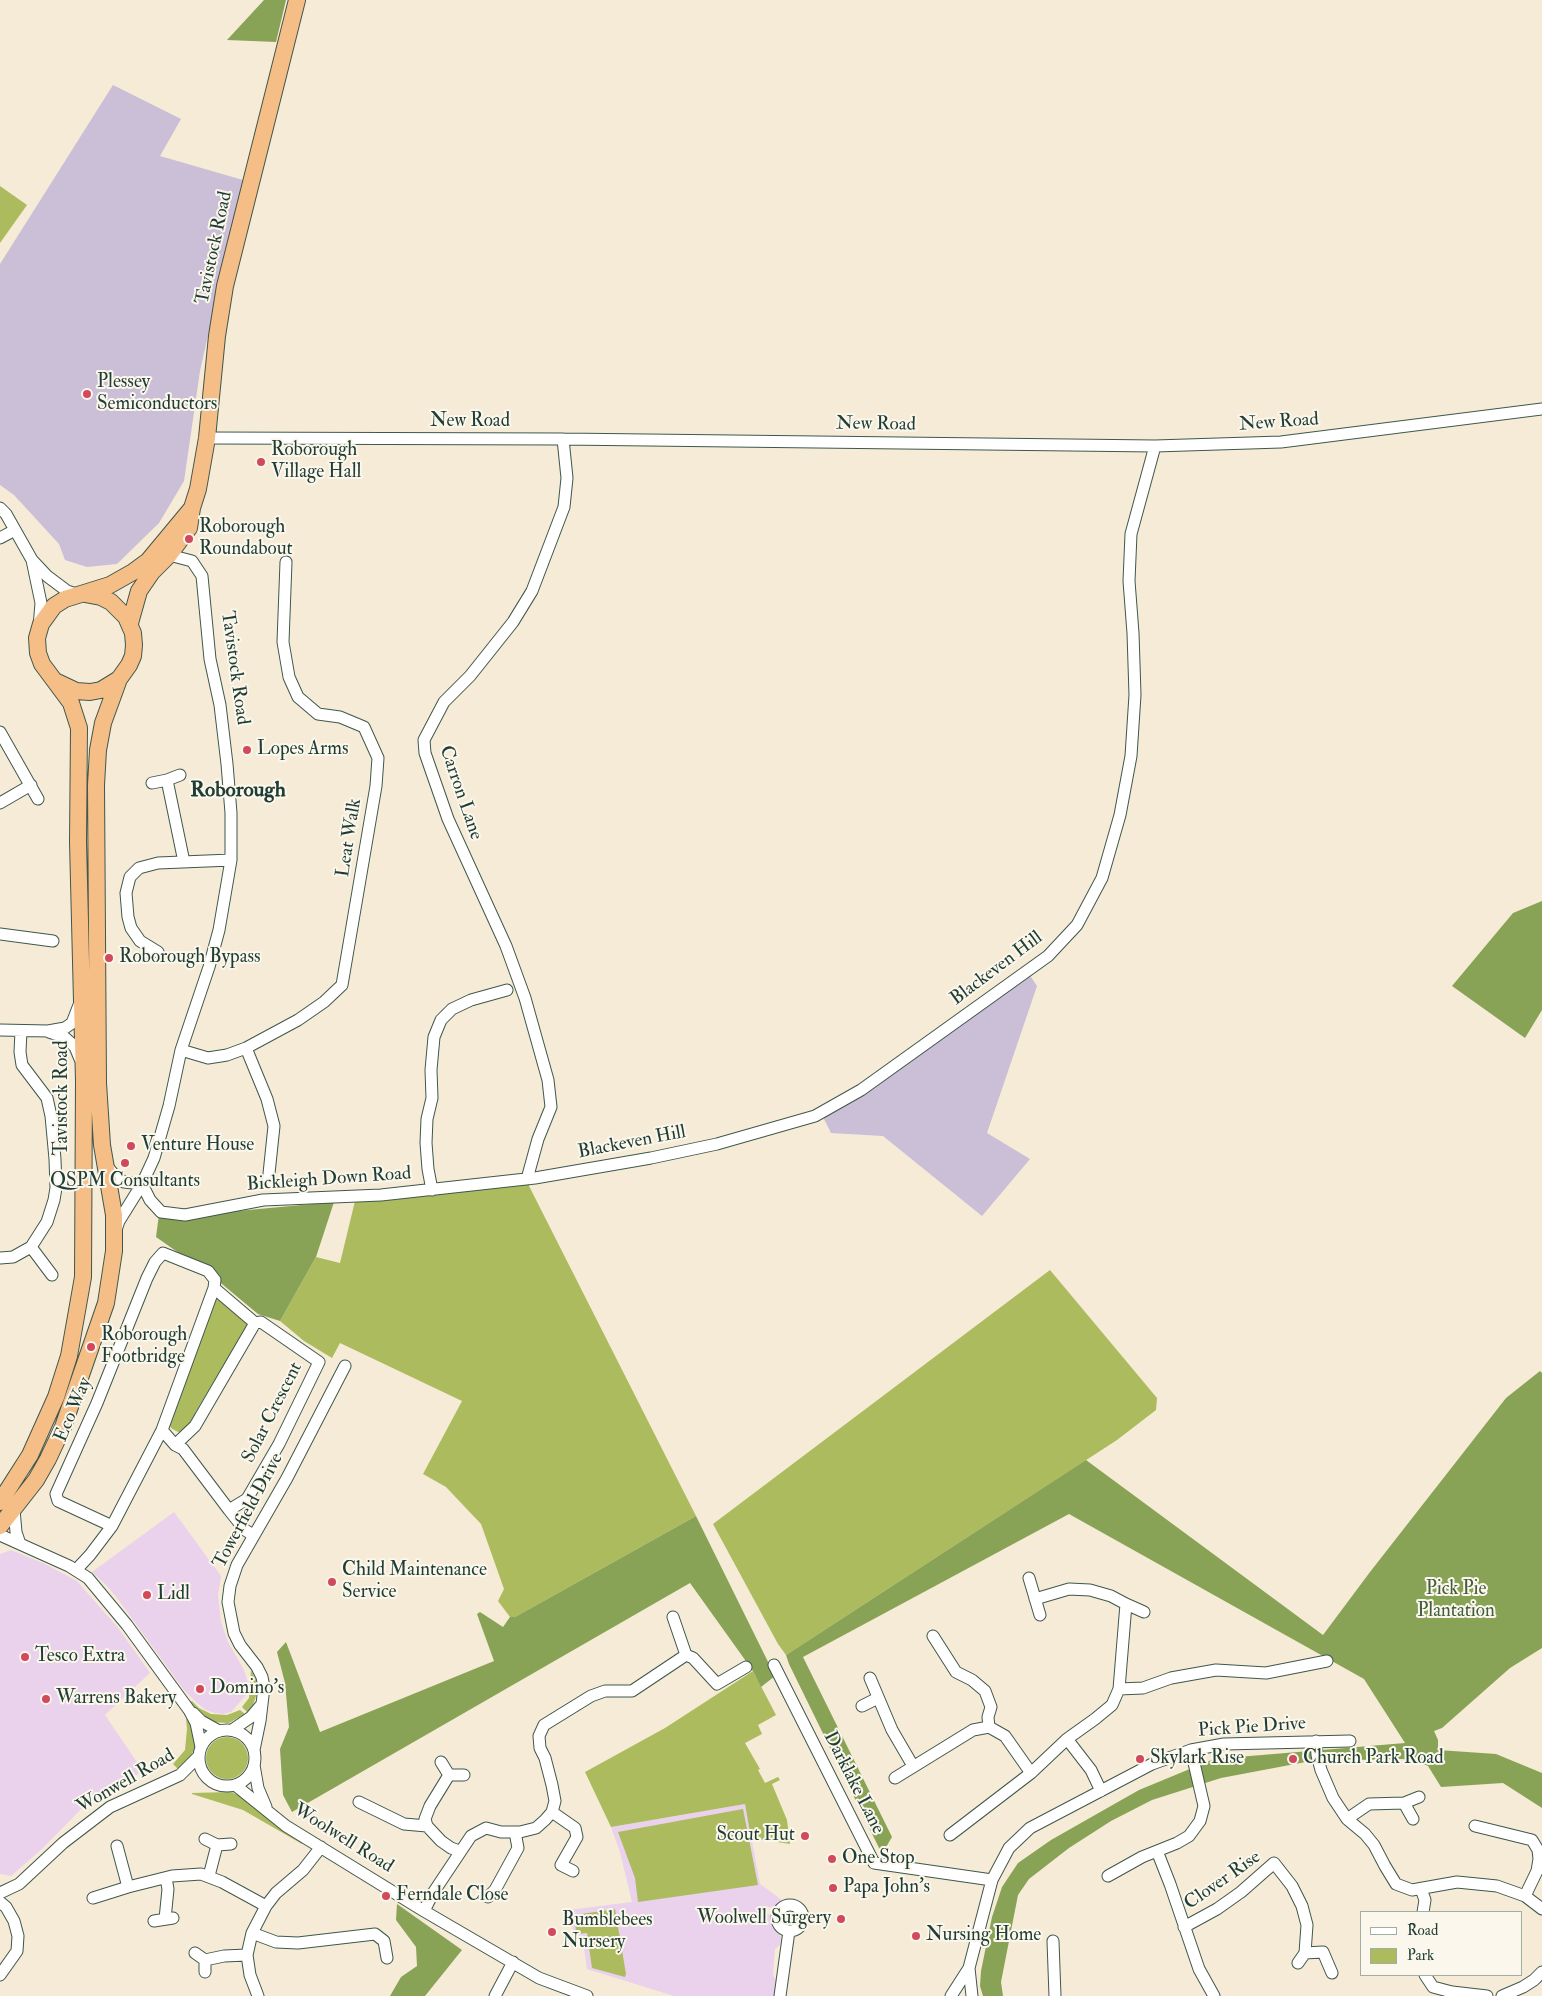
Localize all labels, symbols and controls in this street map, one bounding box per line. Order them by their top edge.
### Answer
street label: Tavistock Road [192,189,238,307]
place label: Plessey Semiconductors [97,372,217,416]
marker: Plessey Semiconductors [81,388,93,400]
street label: New Road [1238,409,1320,437]
street label: New Road [430,411,510,433]
street label: New Road [836,413,916,437]
place label: Roborough Village Hall [271,440,361,484]
marker: Roborough Village Hall [255,456,267,468]
place label: Roborough Roundabout [199,517,293,561]
marker: Roborough Roundabout [183,533,195,545]
street label: Tavistock Road [215,609,253,727]
place label: Lopes Arms [257,739,348,761]
street label: Carron Lane [433,743,487,843]
marker: Lopes Arms [241,744,253,756]
district label: Roborough [190,778,286,804]
street label: Leat Walk [333,797,367,879]
street label: Blackeven Hill [946,927,1048,1011]
place label: Roborough Bypass [119,947,261,969]
marker: Roborough Bypass [103,952,115,964]
street label: Tavistock Road [52,1041,74,1155]
street label: Blackeven Hill [576,1121,688,1165]
place label: Venture House [141,1135,254,1157]
marker: Venture House [125,1140,137,1152]
marker: QSPM Consultants [119,1157,131,1169]
street label: Bickleigh Down Road [246,1163,412,1197]
place label: QSPM Consultants [50,1171,200,1193]
place label: Roborough Footbridge [101,1325,187,1369]
marker: Roborough Footbridge [85,1341,97,1353]
street label: Solar Crescent [238,1359,308,1467]
street label: Eco Way [50,1374,98,1446]
street label: Towerfield Drive [209,1449,289,1573]
place label: Child Maintenance Service [342,1560,487,1604]
marker: Child Maintenance Service [326,1576,338,1588]
park label: Pick Pie Plantation [1417,1579,1495,1623]
place label: Lidl [157,1584,190,1606]
marker: Lidl [141,1589,153,1601]
place label: Tesco Extra [35,1646,125,1668]
marker: Tesco Extra [19,1651,31,1663]
place label: Domino's [210,1678,284,1700]
marker: Domino's [194,1683,206,1695]
place label: Warrens Bakery [56,1688,176,1710]
marker: Warrens Bakery [40,1693,52,1705]
street label: Pick Pie Drive [1197,1713,1307,1743]
street label: Darklake Lane [817,1728,889,1838]
street label: Wonwell Road [73,1745,179,1819]
place label: Skylark Rise [1150,1748,1244,1770]
place label: Church Park Road [1303,1748,1444,1770]
marker: Skylark Rise [1134,1753,1146,1765]
marker: Church Park Road [1287,1753,1299,1765]
street label: Woolwell Road [289,1799,397,1879]
place label: Scout Hut [716,1825,795,1847]
marker: Scout Hut [799,1830,811,1842]
street label: Clover Rise [1180,1846,1266,1916]
place label: One Stop [842,1848,915,1870]
marker: One Stop [826,1853,838,1865]
place label: Papa John's [843,1877,930,1899]
marker: Papa John's [827,1882,839,1894]
place label: Ferndale Close [396,1885,508,1907]
marker: Ferndale Close [380,1890,392,1902]
place label: Woolwell Surgery [697,1908,831,1930]
place label: Bumblebees Nursery [562,1910,653,1954]
legend [1360,1911,1522,1976]
marker: Woolwell Surgery [835,1913,847,1925]
text: Road [1407,1921,1438,1940]
place label: Nursing Home [926,1925,1041,1947]
marker: Bumblebees Nursery [546,1926,558,1938]
marker: Nursing Home [910,1930,922,1942]
text: Park [1407,1946,1434,1965]

